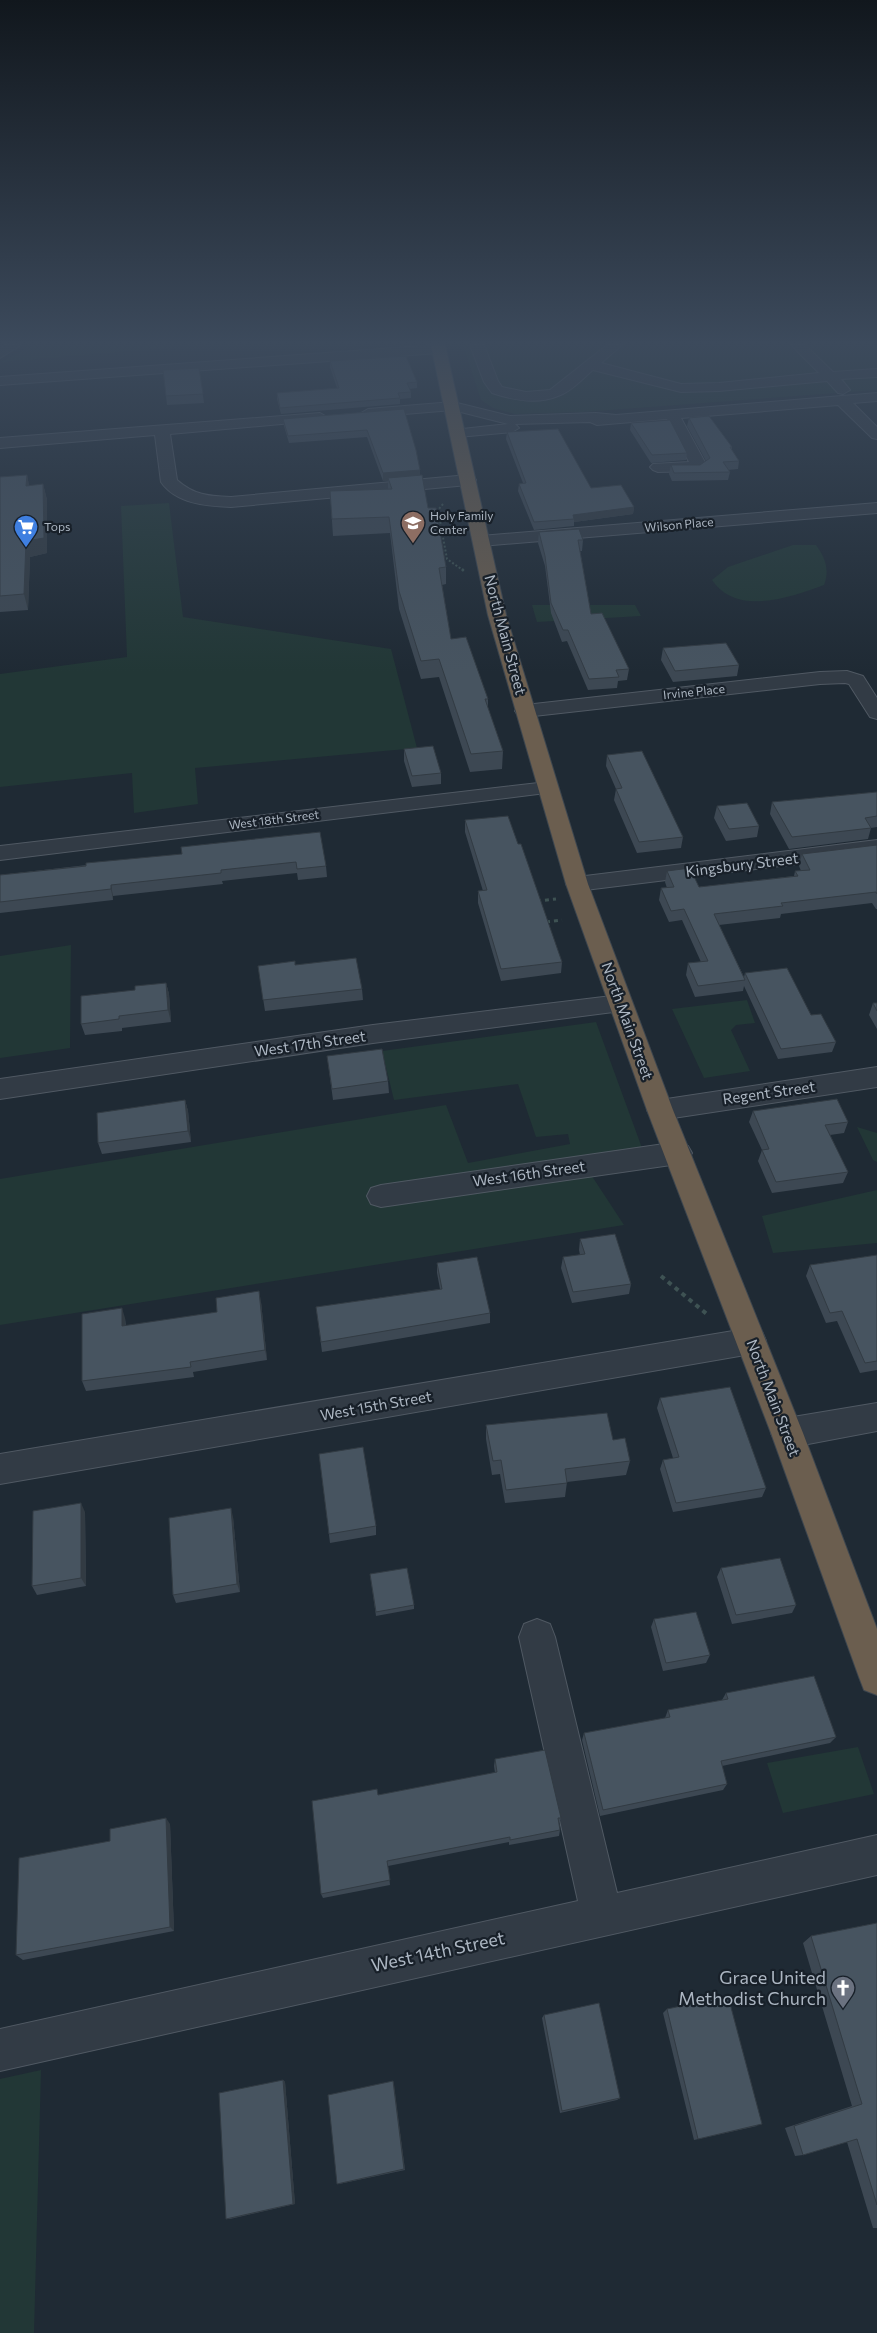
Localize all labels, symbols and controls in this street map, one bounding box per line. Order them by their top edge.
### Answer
place label: Holy Family Center [430,508,493,536]
school or university icon: Holy Family Center [400,510,426,544]
supermarket icon: Tops [13,514,39,548]
street label: Wilson Place [644,514,714,534]
place label: Tops [44,519,70,533]
street label: North Main Street [481,573,531,697]
street label: Irvine Place [662,681,725,701]
street label: West 18th Street [228,807,320,831]
street label: Kingsbury Street [684,848,799,880]
street label: North Main Street [598,959,658,1082]
street label: West 17th Street [253,1026,367,1060]
street label: Regent Street [721,1077,816,1107]
street label: West 16th Street [471,1156,586,1190]
street label: North Main Street [743,1337,804,1459]
street label: West 15th Street [319,1386,433,1424]
street label: West 14th Street [369,1926,507,1976]
place label: Grace United Methodist Church [678,1966,826,2009]
church icon: Grace United Methodist Church [830,1975,856,2009]

